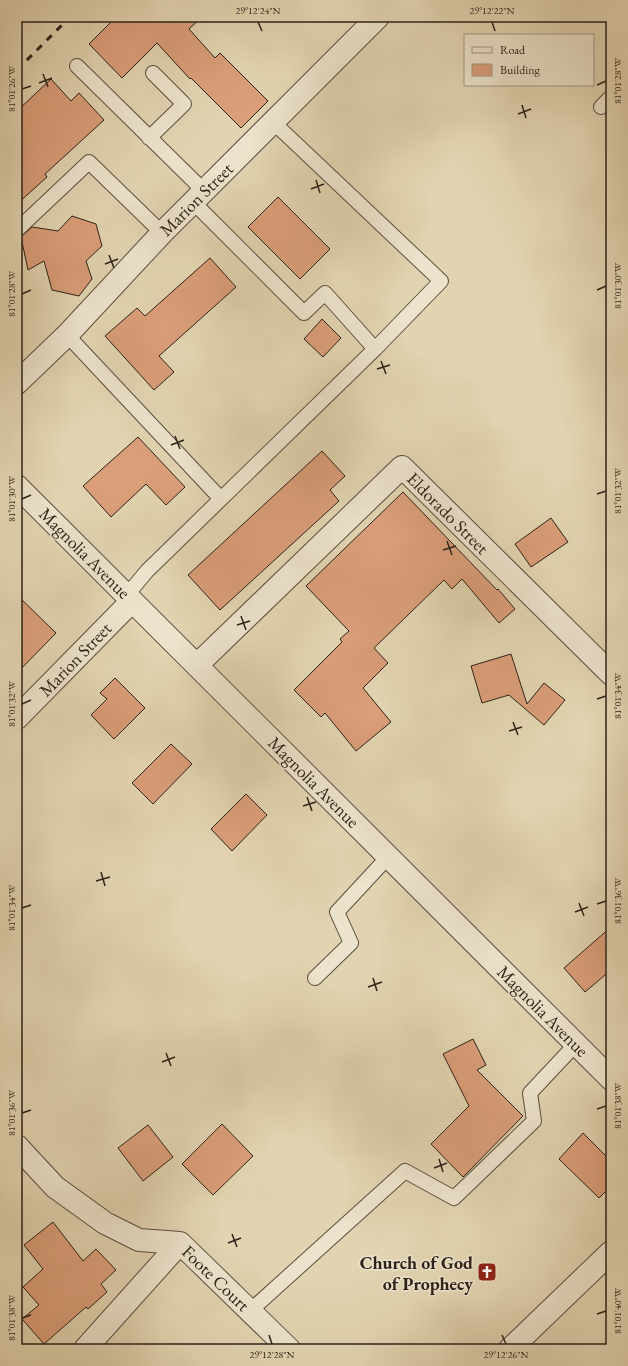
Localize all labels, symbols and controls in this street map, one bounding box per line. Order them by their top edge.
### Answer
text: 29°12'24"N [236,4,281,17]
text: 29°12'22"N [470,4,515,17]
legend [464,34,594,86]
text: Road [500,42,526,58]
text: 81°01'28"W [611,57,624,104]
text: Building [500,62,541,78]
text: 81°01'26"W [5,65,18,112]
street label: Marion Street [154,157,238,241]
text: 81°01'30"W [611,262,624,309]
text: 81°01'28"W [5,270,18,317]
street label: Eldorado Street [402,467,494,559]
text: 81°01'32"W [611,467,624,514]
text: 81°01'30"W [5,475,18,522]
street label: Magnolia Avenue [34,502,136,604]
street label: Marion Street [34,617,117,701]
text: 81°01'34"W [611,672,624,719]
text: 81°01'32"W [5,680,18,727]
street label: Magnolia Avenue [263,731,365,833]
text: 81°01'36"W [611,877,624,924]
text: 81°01'34"W [5,884,18,931]
street label: Magnolia Avenue [492,960,594,1062]
text: 81°01'38"W [611,1082,624,1129]
text: 81°01'36"W [5,1089,18,1136]
street label: Foote Court [177,1240,255,1316]
place label: Church of God of Prophecy [360,1251,473,1295]
church icon: Church of God of Prophecy [476,1261,498,1283]
text: 81°01'40"W [611,1287,624,1334]
text: 81°01'38"W [5,1294,18,1341]
text: 29°12'28"N [250,1348,295,1361]
text: 29°12'26"N [484,1348,529,1361]

